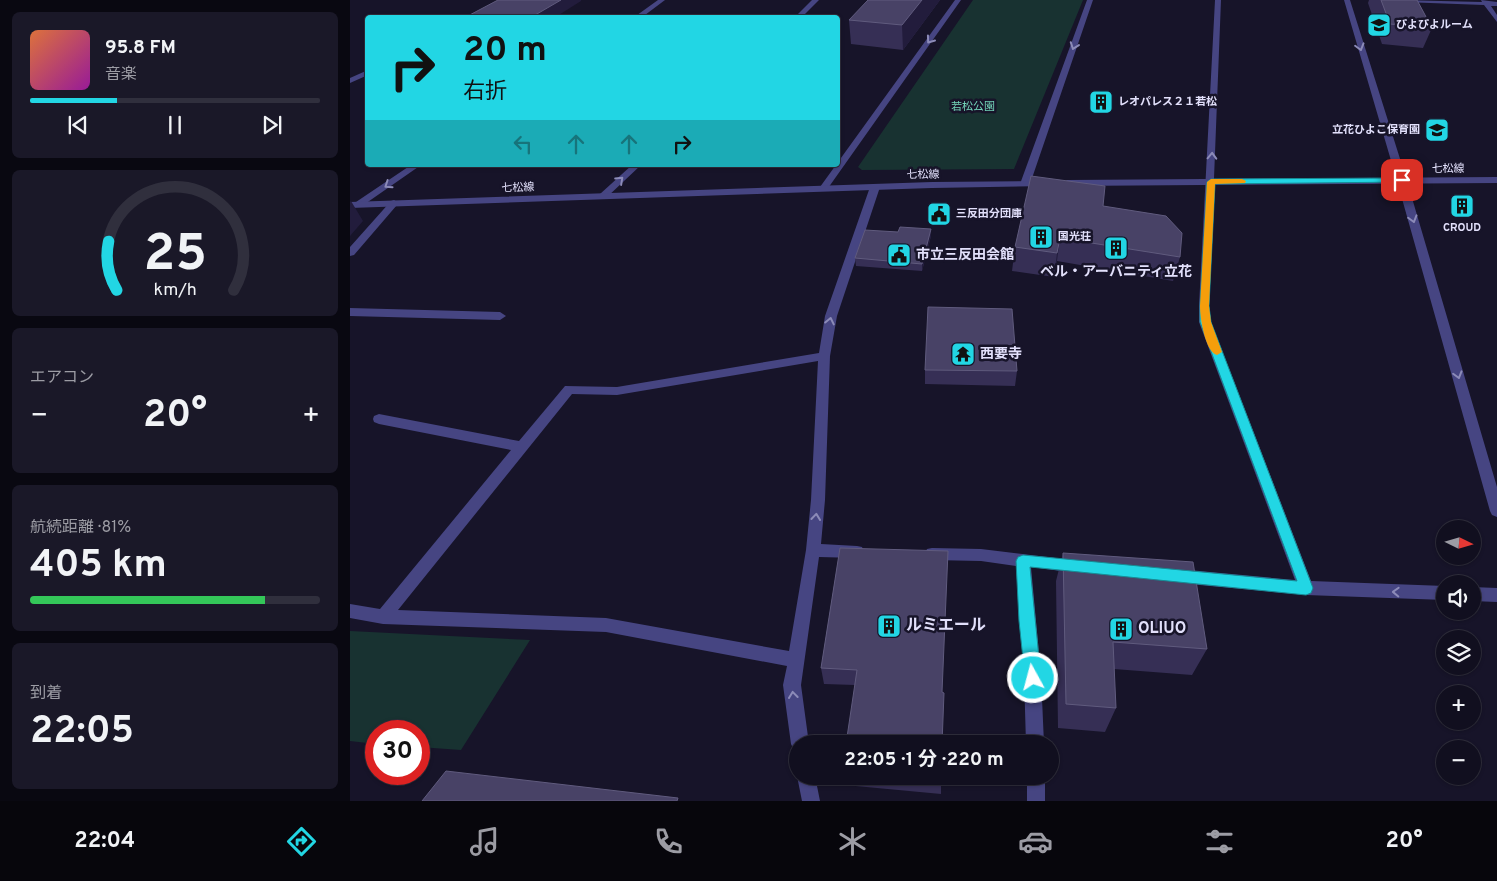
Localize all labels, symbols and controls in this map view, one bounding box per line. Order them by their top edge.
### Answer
school or university icon: ぴよぴよルーム [1366,12,1392,38]
place label: ぴよぴよルーム [1396,18,1473,32]
text: 20 m [463,29,547,73]
one-way arrow [927,34,935,43]
icon: right [380,35,445,100]
text: 95.8 FM [105,36,176,60]
one-way arrow [1070,41,1080,50]
one-way arrow [1355,42,1365,50]
text: 音楽 [105,65,137,85]
text: 右折 [463,79,507,106]
building icon: レオパレス２１若松 [1088,89,1114,115]
place label: レオパレス２１若松 [1118,95,1217,109]
park label: 若松公園 [951,100,995,114]
icon: previous [64,111,92,139]
icon: pause [161,111,189,139]
icon: next [258,111,286,139]
school or university icon: 立花ひよこ保育園 [1424,117,1450,143]
place label: 立花ひよこ保育園 [1332,123,1420,137]
icon: left [509,130,537,158]
icon: ahead [562,130,590,158]
icon: ahead [615,130,643,158]
icon: right [668,130,696,158]
one-way arrow [1207,152,1217,160]
pin [1381,159,1423,201]
street label: 七松線 [1432,162,1465,176]
icon: arrive [1388,166,1416,194]
street label: 七松線 [906,168,940,182]
one-way arrow [614,177,623,186]
one-way arrow [385,178,394,188]
street label: 七松線 [501,180,535,196]
building icon: CROUD [1449,193,1475,219]
public building icon: 三反田分団庫 [926,201,952,227]
place label: 三反田分団庫 [956,207,1022,221]
one-way arrow [1407,215,1418,223]
place label: CROUD [1443,221,1481,235]
text: 25 [143,223,207,289]
building icon: 国光荘 [1028,224,1054,250]
place label: 国光荘 [1058,230,1091,244]
building icon: ベル・アーバニティ立花 [1103,235,1129,261]
public building icon: 市立三反田会館 [886,242,912,268]
place label: 市立三反田会館 [916,247,1014,264]
place label: ベル・アーバニティ立花 [1040,264,1192,281]
text: km/h [153,279,197,302]
one-way arrow [824,316,835,325]
temple icon: 西要寺 [950,341,976,367]
place label: 西要寺 [980,346,1022,363]
text: エアコン [30,368,94,388]
one-way arrow [1452,371,1462,379]
text: 20° [143,392,207,441]
text: − [30,399,48,435]
text: + [302,399,320,435]
one-way arrow [810,513,821,521]
text: 航続距離 · 81% [30,518,131,538]
north arrow [1436,520,1481,565]
map controls [1436,520,1481,785]
text: 405 km [30,542,167,591]
button: sound [1436,575,1481,620]
one-way arrow [1392,586,1400,597]
building icon: ルミエール [876,613,902,639]
place label: ルミエール [906,616,986,636]
building icon: OLIUO [1108,616,1134,642]
place label: OLIUO [1138,619,1186,639]
button: layers [1436,630,1481,675]
position arrow [1006,651,1058,703]
text: 到着 [30,684,62,704]
button: + [1436,685,1481,730]
one-way arrow [788,691,799,699]
text: 22:05 [30,708,134,757]
speed limit sign: 30 [365,720,430,785]
button: − [1436,740,1481,785]
text: 22:05 · 1 分 · 220 m [844,748,1004,772]
icon: directions [284,824,319,859]
icon: music [467,824,502,859]
icon: phone [651,824,686,859]
icon: climate [835,824,870,859]
icon: car [1018,824,1053,859]
icon: filters [1202,824,1237,859]
text: 22:04 [74,828,135,855]
text: 20° [1386,828,1423,855]

